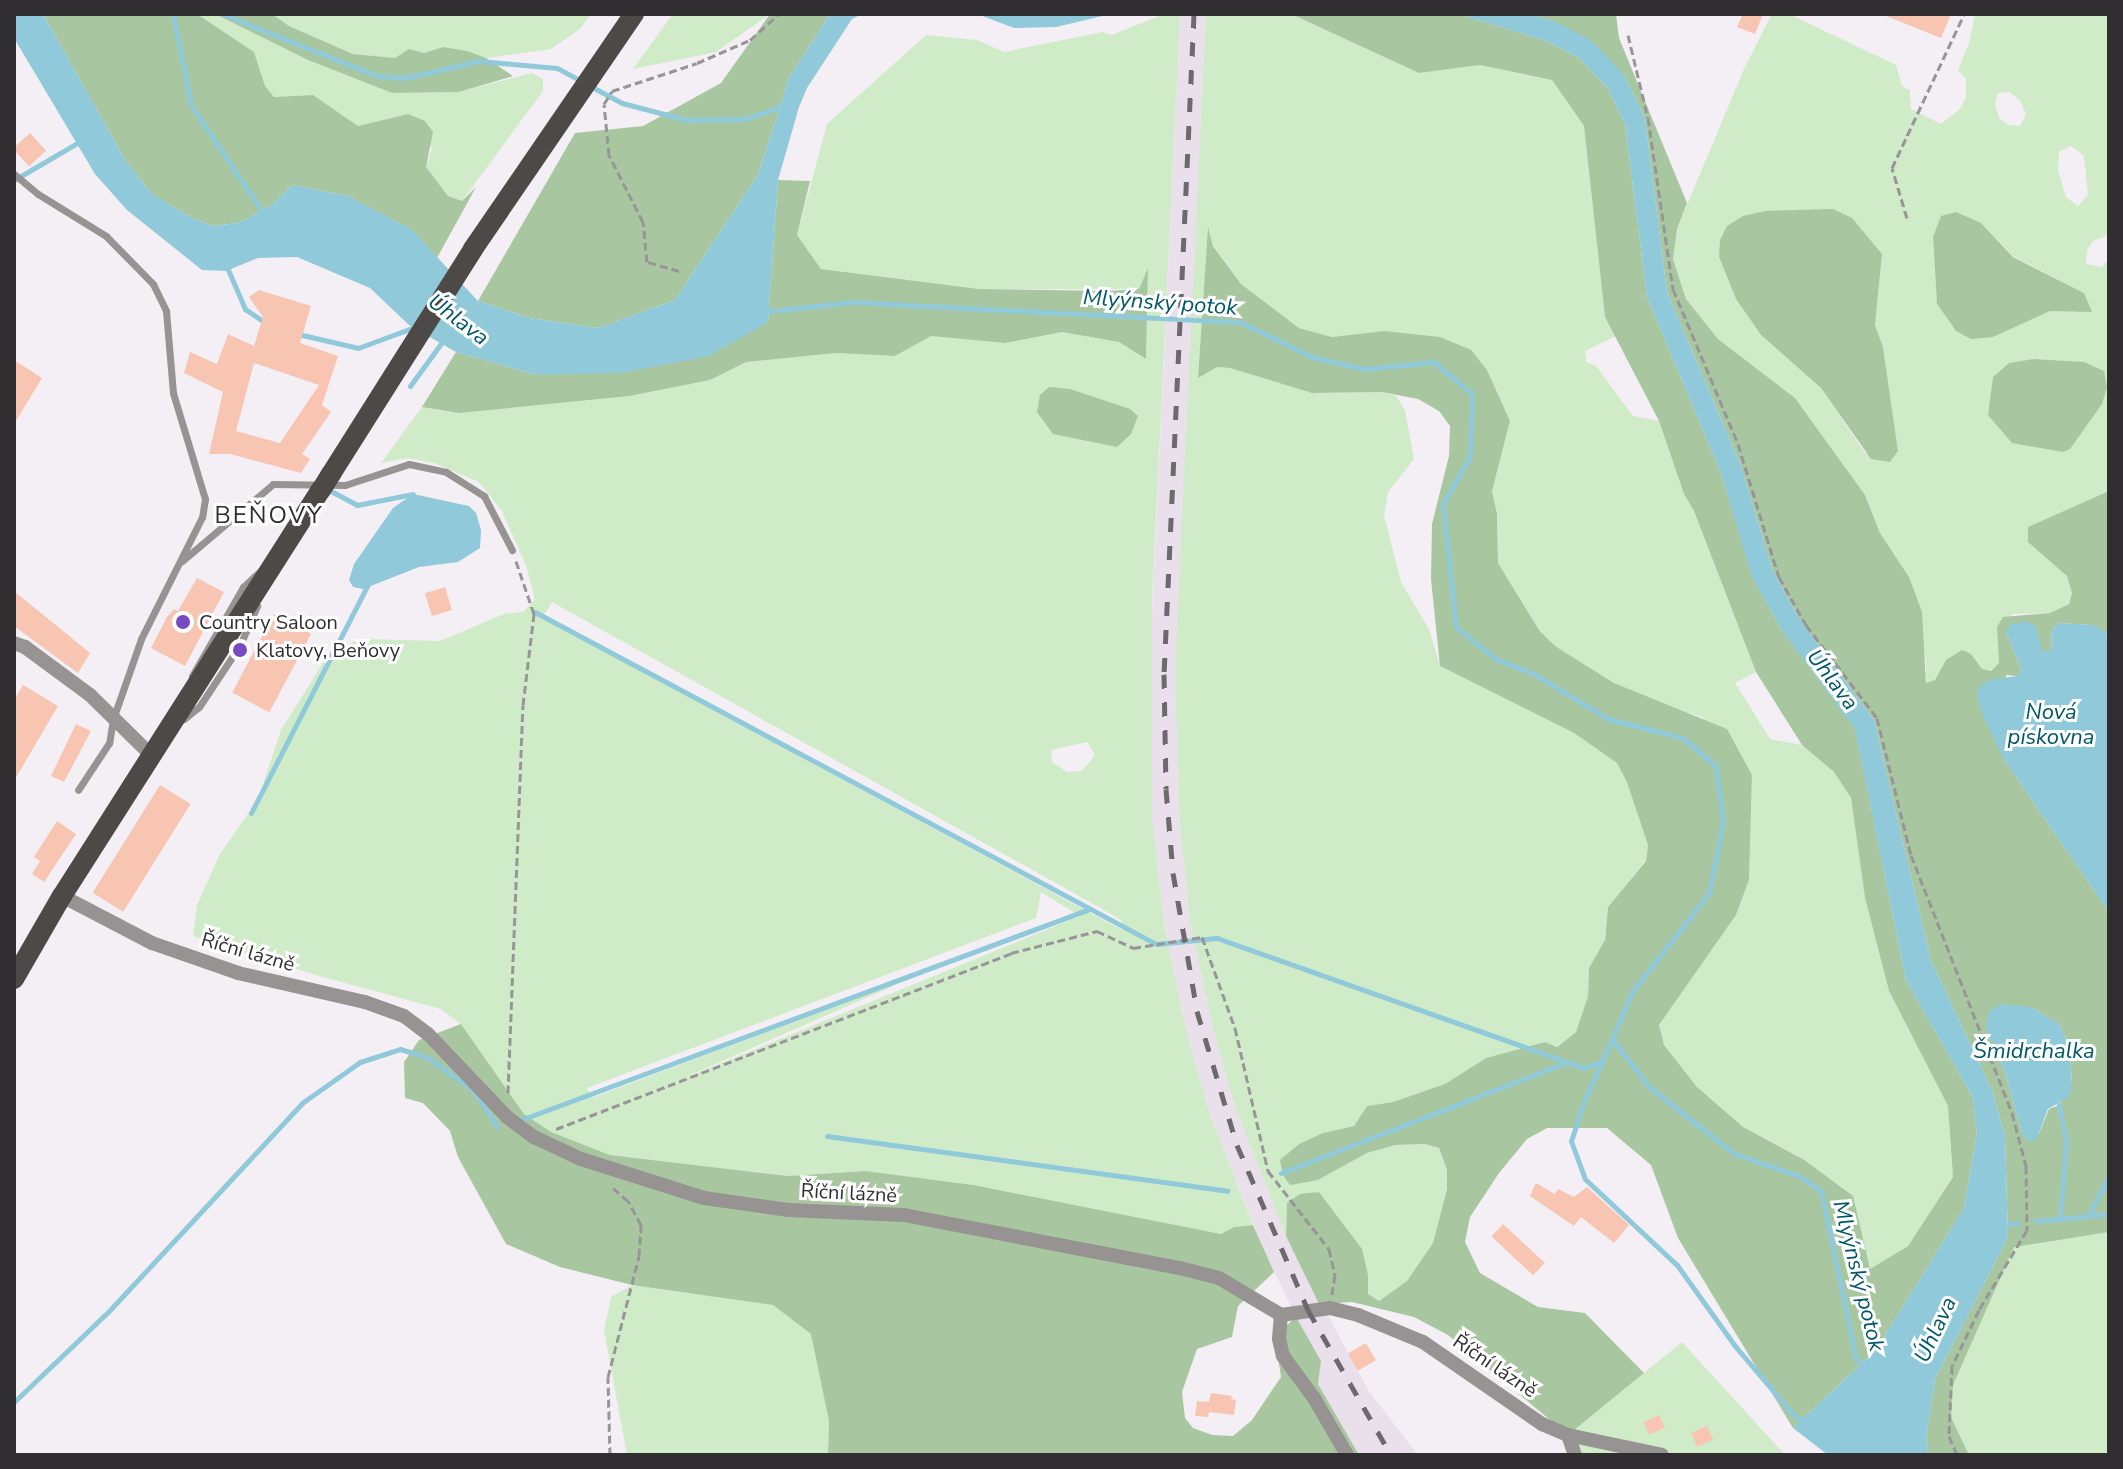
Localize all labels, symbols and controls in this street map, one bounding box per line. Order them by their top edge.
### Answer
water label: Mlyýnský potok [1082,284,1238,322]
water label: Úhlava [422,289,494,351]
district label: BEŇOVY [214,502,324,530]
place label: Country Saloon [199,610,338,634]
marker: Country Saloon [174,613,192,631]
place label: Klatovy, Beňovy [256,638,400,662]
marker: Klatovy, Beňovy [231,641,249,659]
water label: Úhlava [1801,644,1863,716]
water label: Nová pískovna [2008,699,2094,750]
street label: Říční lázně [198,927,298,977]
water label: Šmidrchalka [1973,1039,2095,1065]
street label: Říční lázně [800,1178,898,1208]
water label: Mlyýnský potok [1826,1198,1890,1354]
water label: Úhlava [1909,1293,1963,1367]
street label: Říční lázně [1448,1329,1542,1403]

